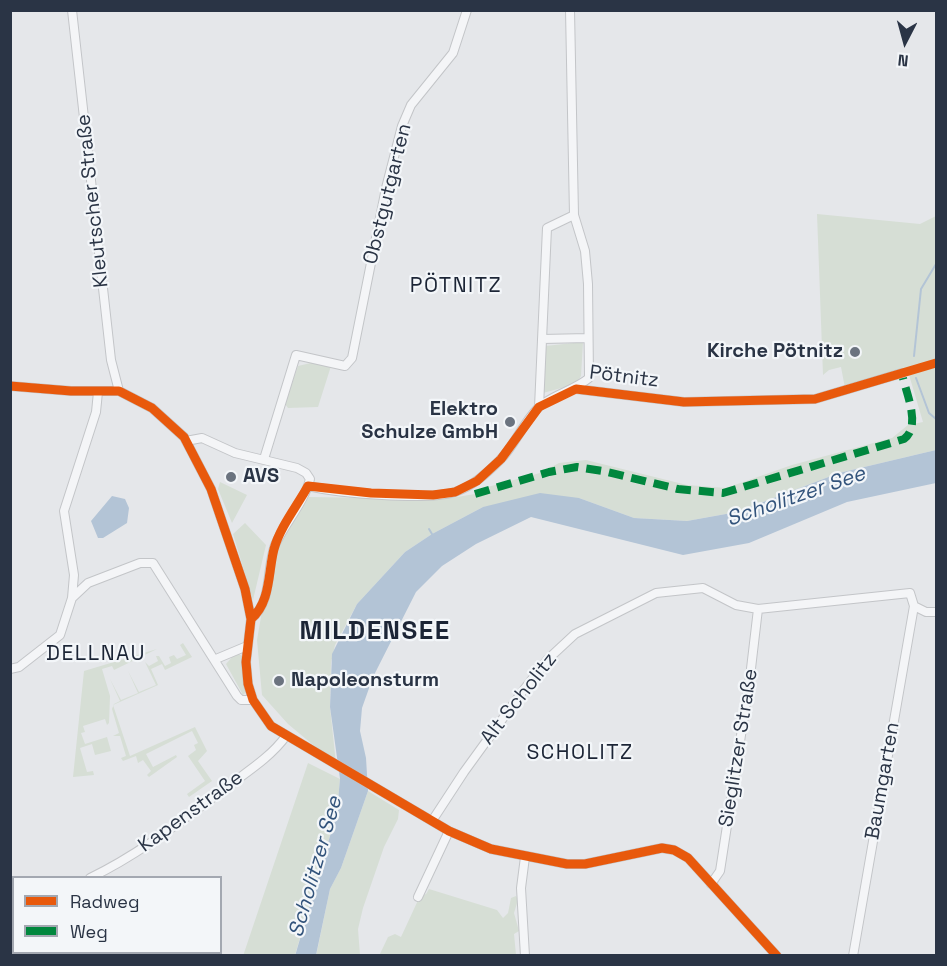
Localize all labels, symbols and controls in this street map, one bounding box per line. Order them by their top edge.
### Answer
north arrow [875,12,935,72]
text: N [897,49,910,71]
street label: Kleutscher Straße [72,113,114,289]
street label: Obstgutgarten [359,121,417,267]
district label: PÖTNITZ [410,273,502,299]
place label: Kirche Pötnitz [707,340,843,364]
marker: Kirche Pötnitz [848,345,862,359]
street label: Pötnitz [588,361,660,393]
place label: Elektro Schulze GmbH [361,398,498,445]
marker: Elektro Schulze GmbH [503,415,517,429]
water label: Scholitzer See [723,461,869,533]
place label: AVS [243,465,279,489]
marker: AVS [224,470,238,484]
district label: MILDENSEE [299,616,451,648]
district label: DELLNAU [46,641,146,667]
street label: Alt Scholitz [476,648,562,750]
street label: Sieglitzer Straße [715,667,763,829]
place label: Napoleonsturm [291,669,439,693]
marker: Napoleonsturm [272,674,286,688]
street label: Baumgarten [861,720,905,842]
district label: SCHOLITZ [526,740,634,766]
street label: Kapenstraße [134,766,248,858]
water label: Scholitzer See [284,794,348,940]
legend [12,876,222,954]
text: Radweg [70,890,140,913]
text: Weg [70,920,108,943]

